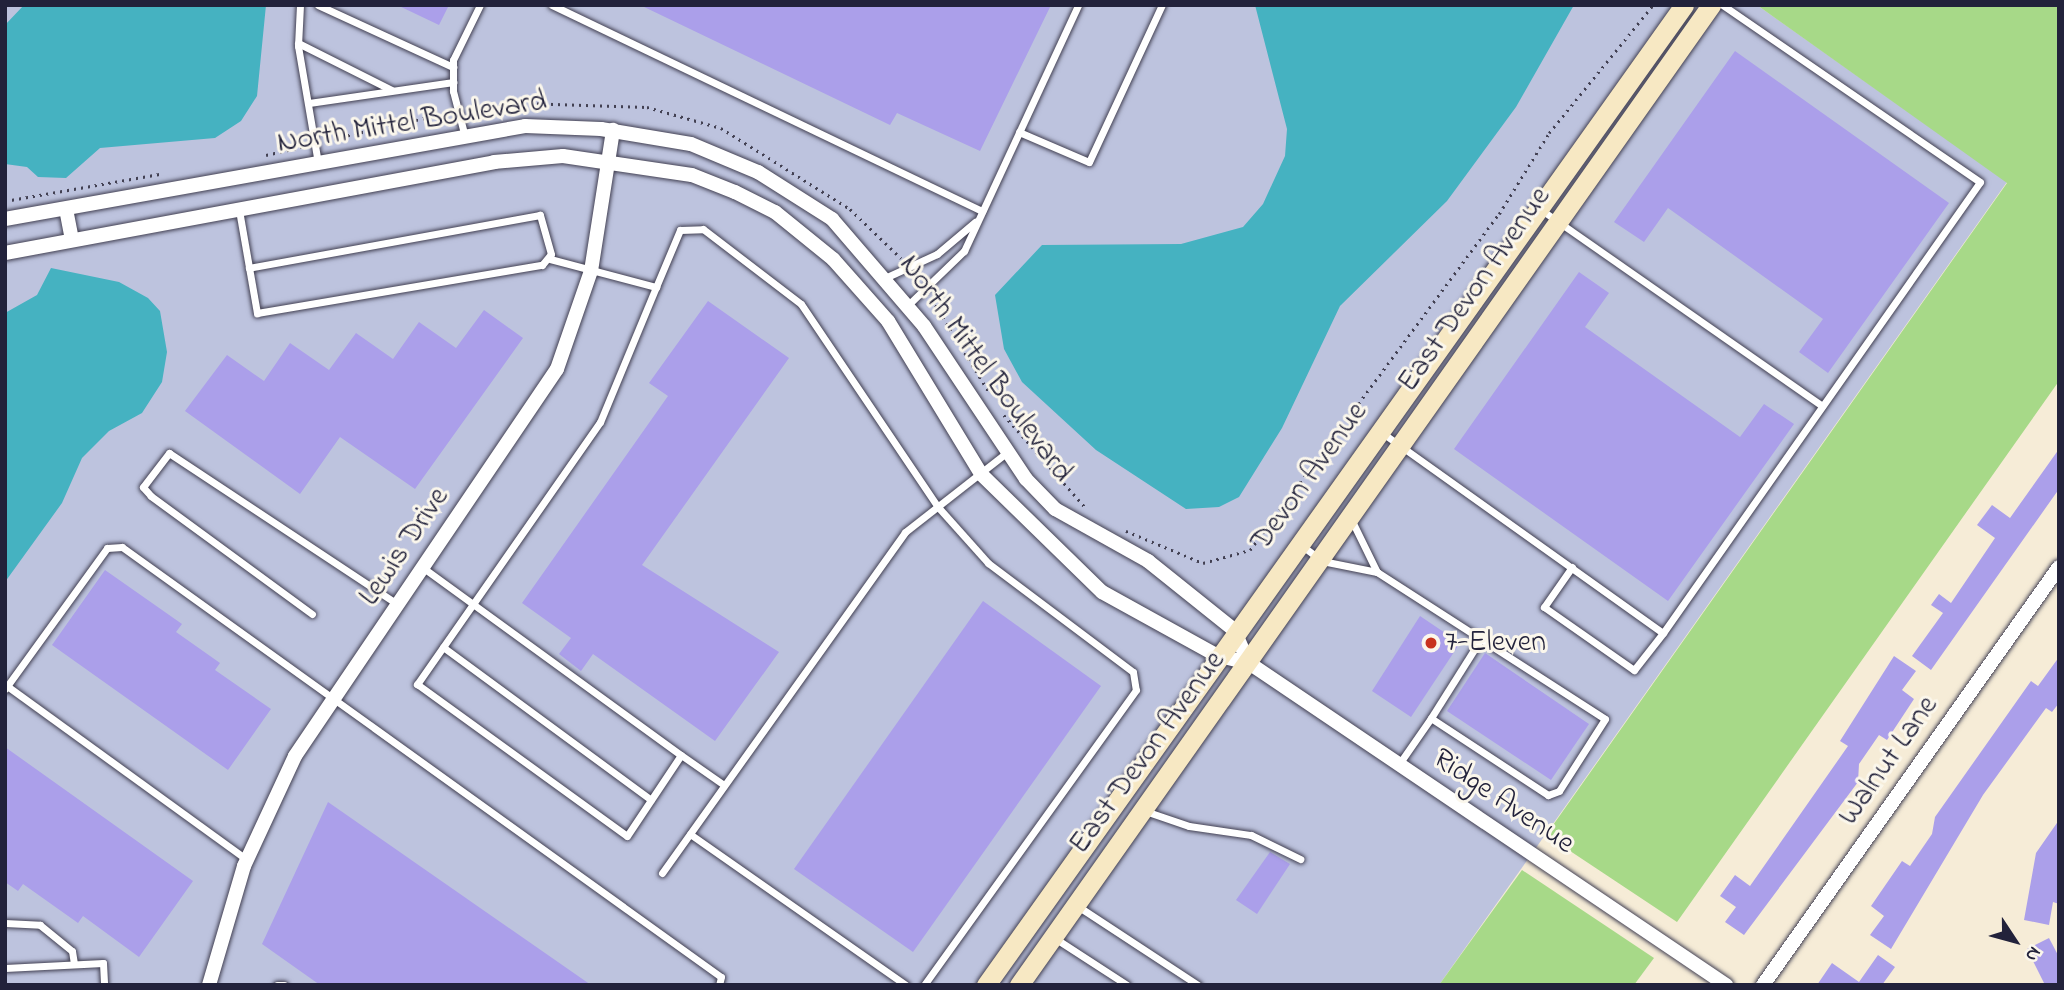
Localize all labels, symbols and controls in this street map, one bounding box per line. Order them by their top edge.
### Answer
street label: North Mittel Boulevard [275,84,549,162]
street label: East Devon Avenue [1391,181,1559,399]
street label: North Mittel Boulevard [890,248,1080,490]
street label: Devon Avenue [1244,396,1376,558]
street label: Lewis Drive [352,481,458,613]
place label: 7-Eleven [1445,625,1546,661]
marker: 7-Eleven [1423,635,1439,651]
street label: East Devon Avenue [1062,645,1234,861]
street label: Walnut Lane [1831,689,1947,833]
street label: Ridge Avenue [1425,742,1581,862]
north arrow [1980,906,2050,976]
text: N [2018,941,2047,967]

